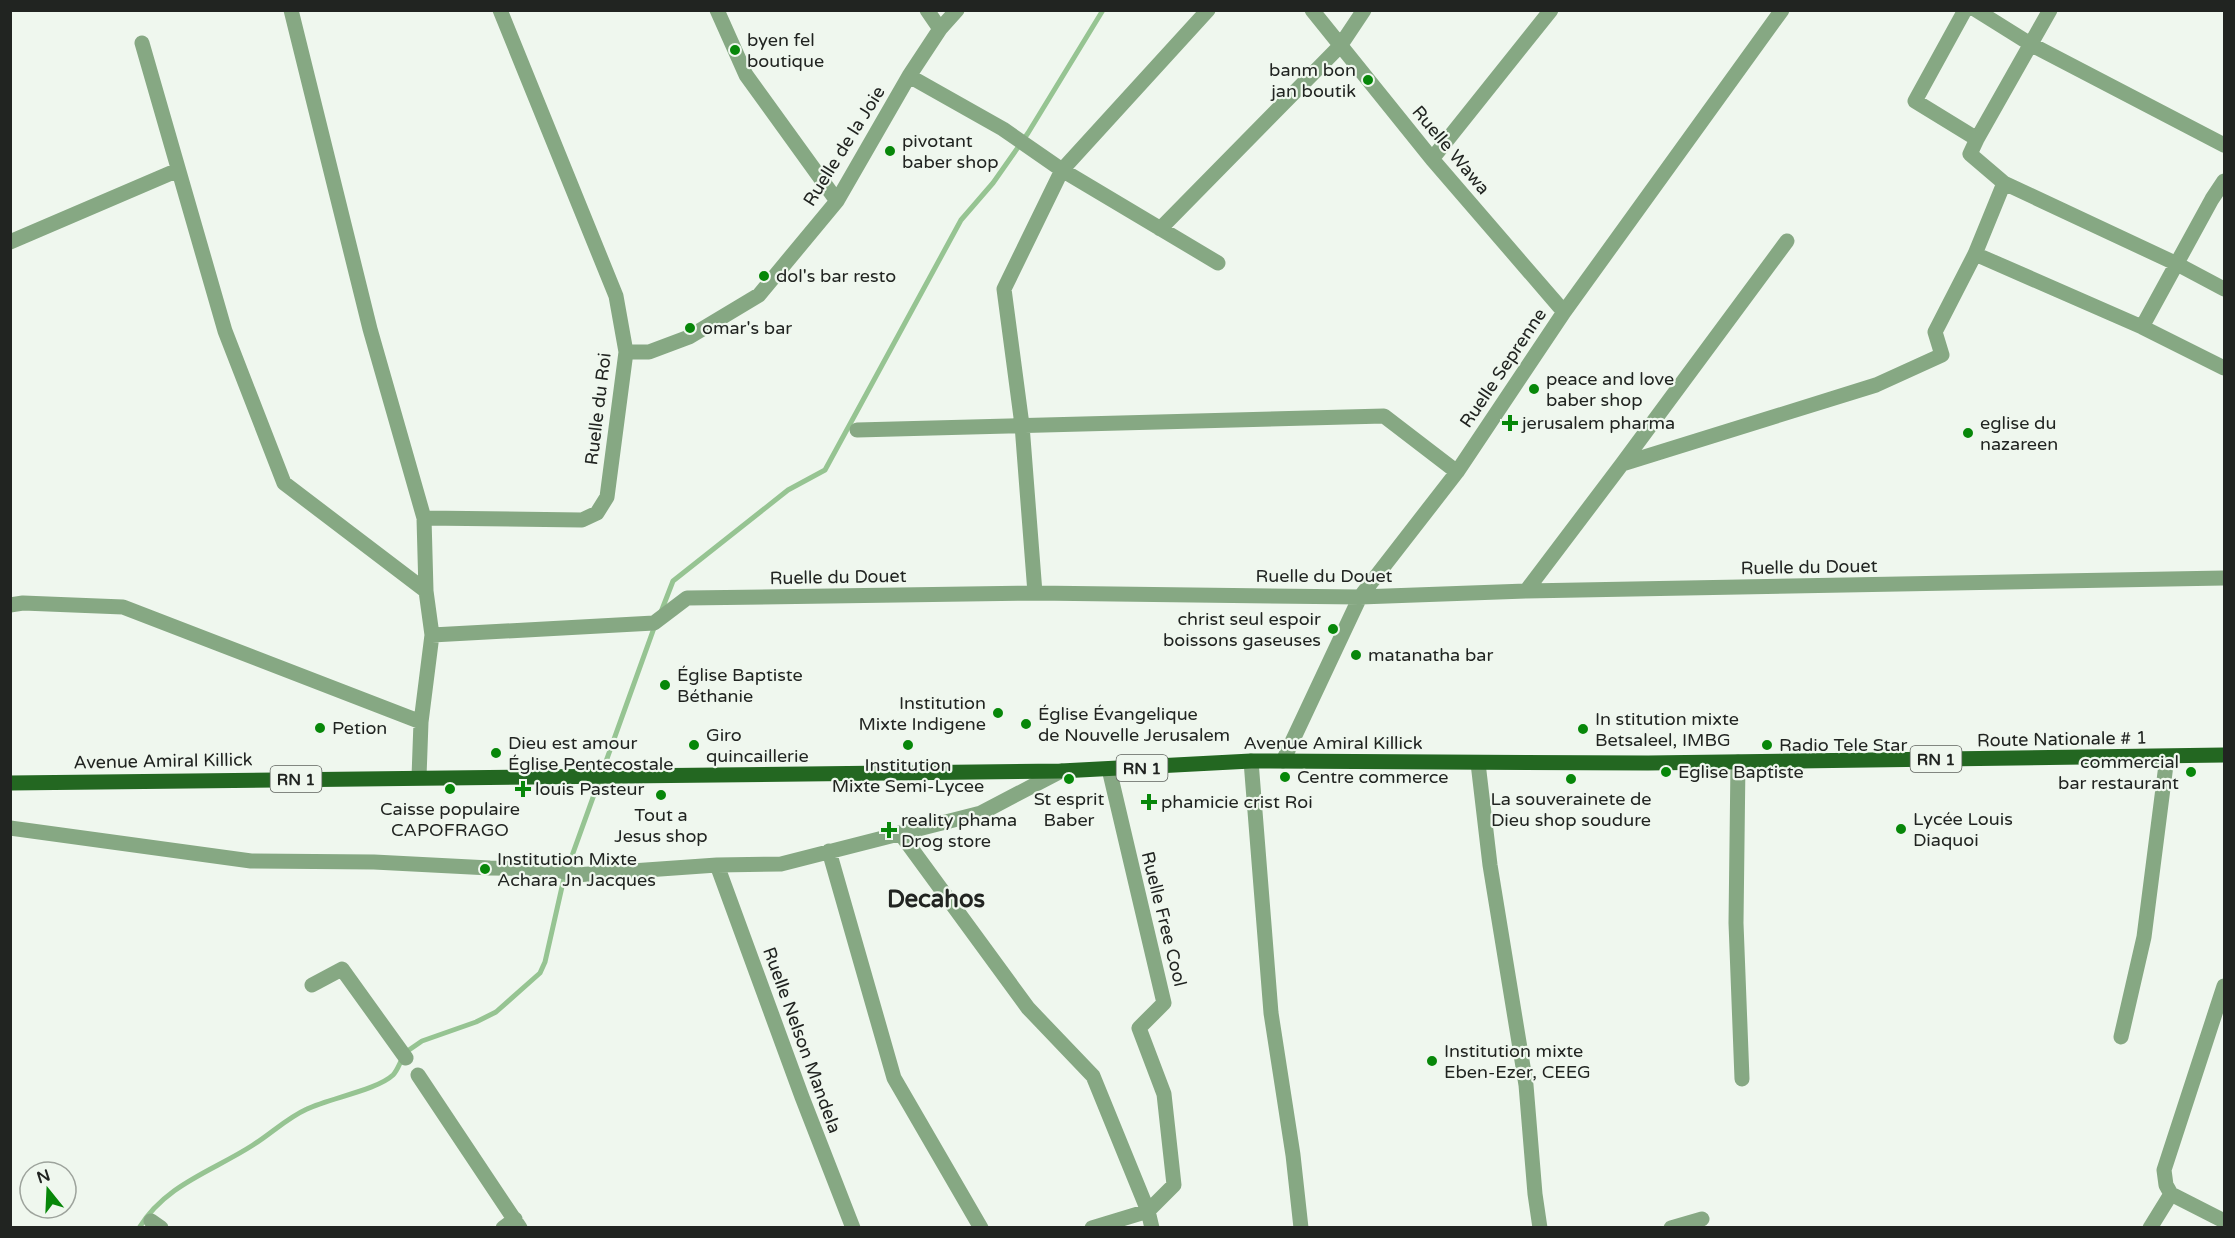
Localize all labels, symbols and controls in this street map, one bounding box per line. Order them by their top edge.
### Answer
place label: byen fel boutique [747,29,824,72]
marker: byen fel boutique [728,43,742,57]
place label: banm bon jan boutik [1269,59,1356,102]
marker: banm bon jan boutik [1361,73,1375,87]
street label: Ruelle de la Joie [798,82,890,210]
street label: Ruelle Wawa [1407,101,1495,199]
place label: pivotant baber shop [902,130,999,173]
marker: pivotant baber shop [883,144,897,158]
place label: dol's bar resto [776,265,896,287]
marker: dol's bar resto [757,269,771,283]
street label: Ruelle Seprenne [1455,304,1551,432]
place label: omar's bar [702,317,792,339]
marker: omar's bar [683,321,697,335]
street label: Ruelle du Roi [580,352,616,466]
place label: peace and love baber shop [1546,368,1674,411]
marker: peace and love baber shop [1527,382,1541,396]
place label: jerusalem pharma [1521,412,1675,434]
place label: eglise du nazareen [1980,412,2058,455]
marker: jerusalem pharma [1503,416,1517,430]
marker: eglise du nazareen [1961,426,1975,440]
street label: Ruelle du Douet [1740,555,1878,579]
street label: Ruelle du Douet [769,565,907,589]
street label: Ruelle du Douet [1256,565,1393,587]
place label: christ seul espoir boissons gaseuses [1163,608,1321,651]
marker: christ seul espoir boissons gaseuses [1326,622,1340,636]
place label: matanatha bar [1368,644,1493,666]
marker: matanatha bar [1349,648,1363,662]
place label: Église Baptiste Béthanie [677,664,803,707]
marker: Église Baptiste Béthanie [658,678,672,692]
place label: Institution Mixte Indigene [859,692,986,735]
place label: Église Évangelique de Nouvelle Jerusalem [1038,703,1230,746]
marker: Institution Mixte Indigene [991,706,1005,720]
place label: In stitution mixte Betsaleel, IMBG [1595,708,1739,751]
place label: Petion [332,717,387,739]
marker: Église Évangelique de Nouvelle Jerusalem [1019,717,1033,731]
marker: Petion [313,721,327,735]
marker: In stitution mixte Betsaleel, IMBG [1576,722,1590,736]
place label: Giro quincaillerie [706,724,809,767]
street label: Route Nationale # 1 [1977,727,2147,751]
place label: Dieu est amour Église Pentecostale [508,732,673,775]
street label: Avenue Amiral Killick [1244,732,1423,754]
place label: Radio Tele Star [1779,734,1907,756]
marker: Giro quincaillerie [687,738,701,752]
marker: Institution Mixte Semi-Lycee [901,738,915,752]
marker: Radio Tele Star [1760,738,1774,752]
marker: Dieu est amour Église Pentecostale [489,746,503,760]
road number: RN 1 [1910,746,1962,772]
street label: Avenue Amiral Killick [73,748,253,774]
place label: commercial bar restaurant [2058,751,2179,794]
place label: Institution Mixte Semi-Lycee [832,754,984,797]
road number: RN 1 [1116,755,1168,781]
place label: Eglise Baptiste [1678,761,1804,783]
marker: Eglise Baptiste [1659,765,1673,779]
marker: commercial bar restaurant [2184,765,2198,779]
road number: RN 1 [270,766,322,792]
place label: Centre commerce [1297,766,1449,788]
marker: Centre commerce [1278,770,1292,784]
marker: St esprit Baber [1062,772,1076,786]
marker: La souverainete de Dieu shop soudure [1564,772,1578,786]
place label: louis Pasteur [535,778,644,800]
marker: Caisse populaire CAPOFRAGO [443,782,457,796]
marker: louis Pasteur [516,782,530,796]
marker: Tout a Jesus shop [654,788,668,802]
place label: St esprit Baber [1034,788,1104,831]
place label: La souverainete de Dieu shop soudure [1490,788,1652,831]
place label: phamicie crist Roi [1161,791,1313,813]
marker: phamicie crist Roi [1142,795,1156,809]
place label: Caisse populaire CAPOFRAGO [380,798,520,841]
place label: Tout a Jesus shop [614,804,708,847]
place label: Lycée Louis Diaquoi [1913,808,2013,851]
place label: reality phama Drog store [901,809,1017,852]
marker: Lycée Louis Diaquoi [1894,822,1908,836]
marker: reality phama Drog store [882,823,896,837]
place label: Institution Mixte Achara Jn Jacques [497,848,656,891]
street label: Ruelle Free Cool [1137,849,1191,989]
marker: Institution Mixte Achara Jn Jacques [478,862,492,876]
district label: Decahos [887,885,985,914]
street label: Ruelle Nelson Mandela [758,944,846,1136]
place label: Institution mixte Eben-Ezer, CEEG [1444,1040,1591,1083]
marker: Institution mixte Eben-Ezer, CEEG [1425,1054,1439,1068]
north arrow [18,1160,78,1220]
text: N [34,1165,53,1188]

